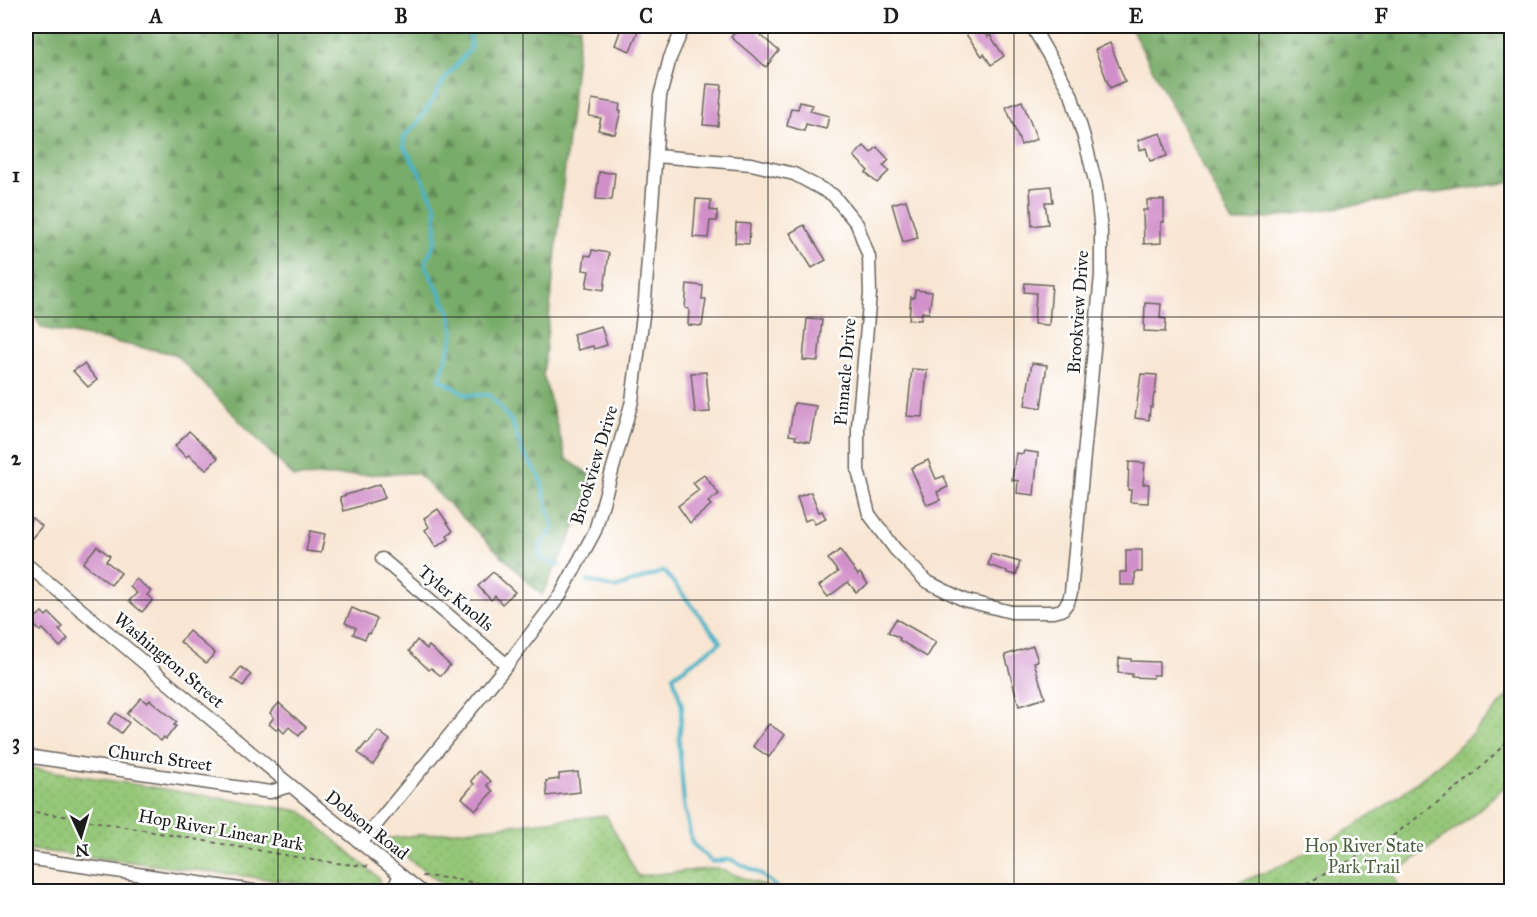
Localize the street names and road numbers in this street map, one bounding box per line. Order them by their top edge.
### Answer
street label: Brookview Drive [1063,250,1093,374]
street label: Pinnacle Drive [829,317,861,427]
street label: Brookview Drive [565,403,623,527]
street label: Tyler Knolls [414,560,498,636]
street label: Washington Street [109,607,229,714]
street label: Church Street [107,740,214,776]
street label: Dobson Road [321,786,413,864]
street label: Hop River Linear Park [137,805,306,856]

